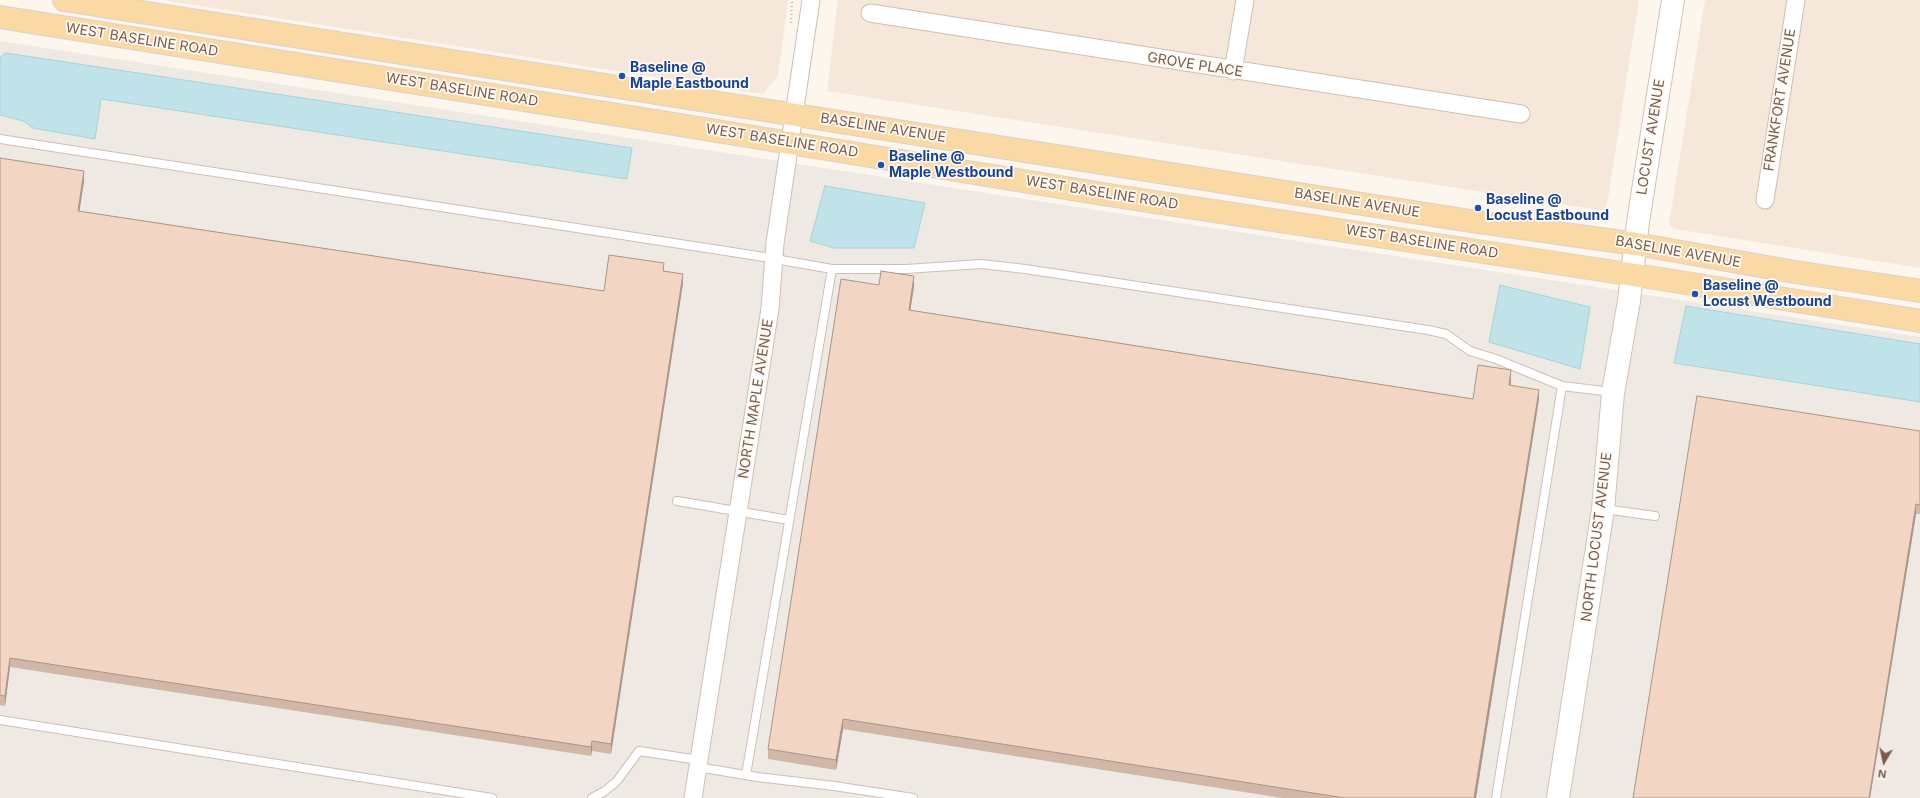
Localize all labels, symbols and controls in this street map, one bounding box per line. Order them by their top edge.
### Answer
street label: WEST BASELINE ROAD [65,20,219,60]
street label: FRANKFORT AVENUE [1760,28,1800,172]
street label: GROVE PLACE [1146,49,1244,81]
place label: Baseline @ Maple Eastbound [630,60,749,92]
street label: WEST BASELINE ROAD [385,70,539,110]
marker: Baseline @ Maple Eastbound [617,71,627,81]
street label: LOCUST AVENUE [1634,78,1668,196]
street label: BASELINE AVENUE [819,110,947,146]
street label: WEST BASELINE ROAD [705,121,859,161]
place label: Baseline @ Maple Westbound [889,149,1013,182]
marker: Baseline @ Maple Westbound [876,160,886,170]
street label: WEST BASELINE ROAD [1025,173,1179,213]
street label: BASELINE AVENUE [1293,185,1421,221]
place label: Baseline @ Locust Eastbound [1486,192,1609,224]
marker: Baseline @ Locust Eastbound [1473,203,1483,213]
street label: WEST BASELINE ROAD [1345,222,1499,262]
street label: BASELINE AVENUE [1614,233,1742,271]
place label: Baseline @ Locust Westbound [1703,278,1832,310]
marker: Baseline @ Locust Westbound [1690,289,1700,299]
street label: NORTH MAPLE AVENUE [735,318,777,480]
street label: NORTH LOCUST AVENUE [1578,451,1616,623]
north arrow [1864,742,1904,782]
text: N [1877,766,1887,781]

